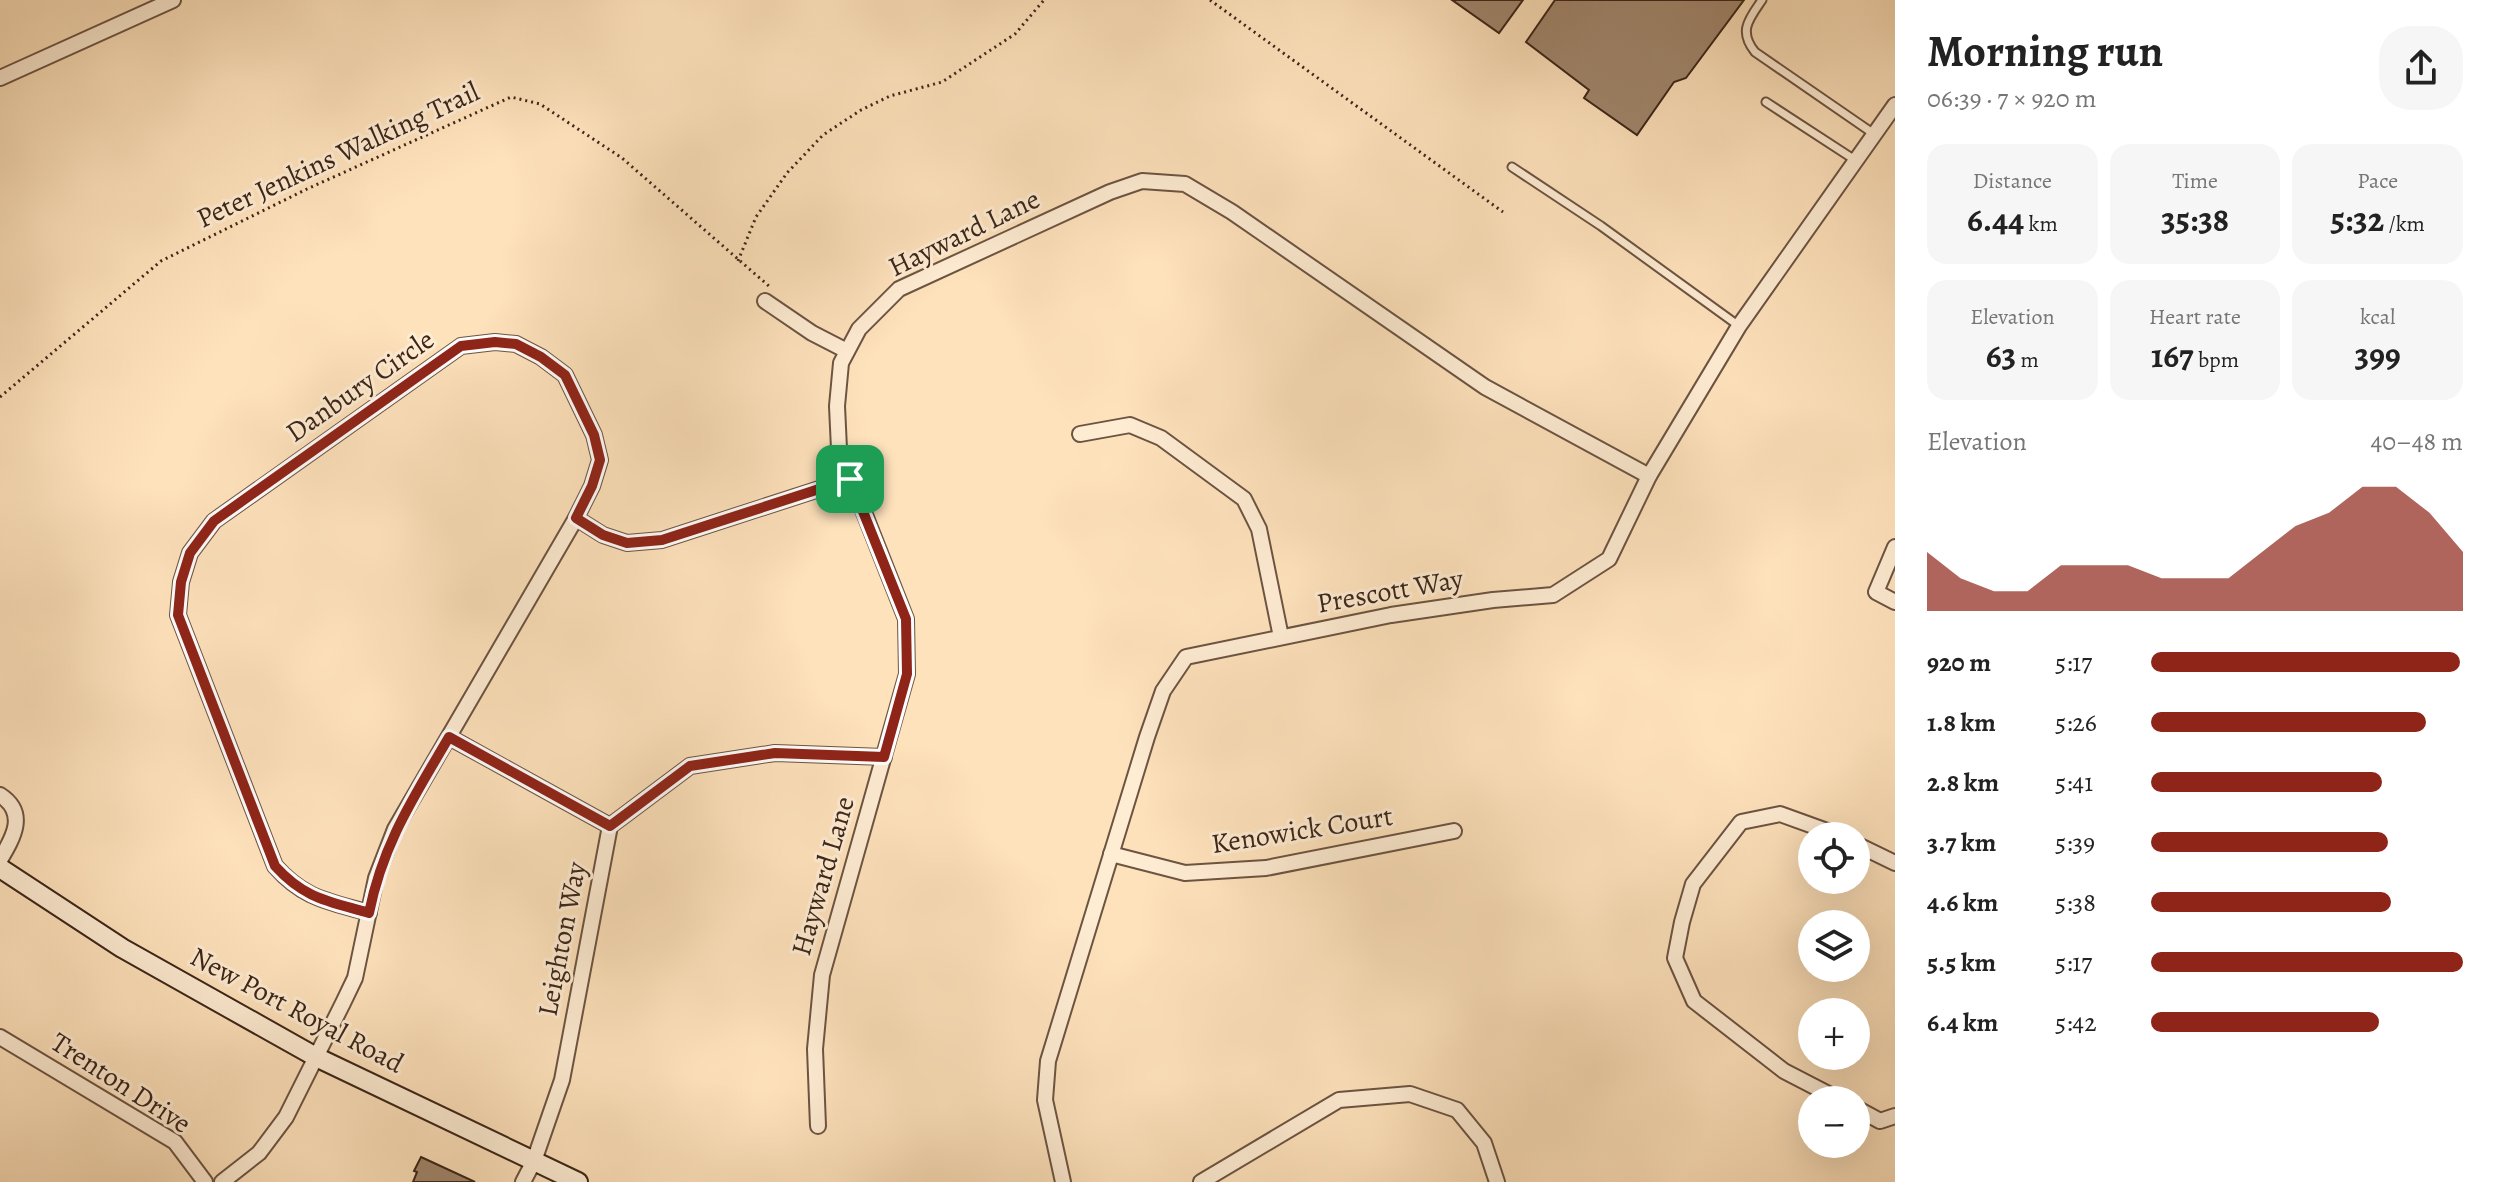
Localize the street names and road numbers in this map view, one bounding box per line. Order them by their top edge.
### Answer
street label: Peter Jenkins Walking Trail [190,73,486,237]
street label: Hayward Lane [882,180,1046,286]
street label: Danbury Circle [278,321,442,451]
street label: Prescott Way [1314,559,1467,623]
street label: Hayward Lane [782,792,864,960]
street label: Kenowick Court [1209,797,1395,863]
street label: Leighton Way [528,858,596,1019]
street label: New Port Royal Road [184,938,411,1083]
street label: Trenton Drive [44,1024,198,1142]

